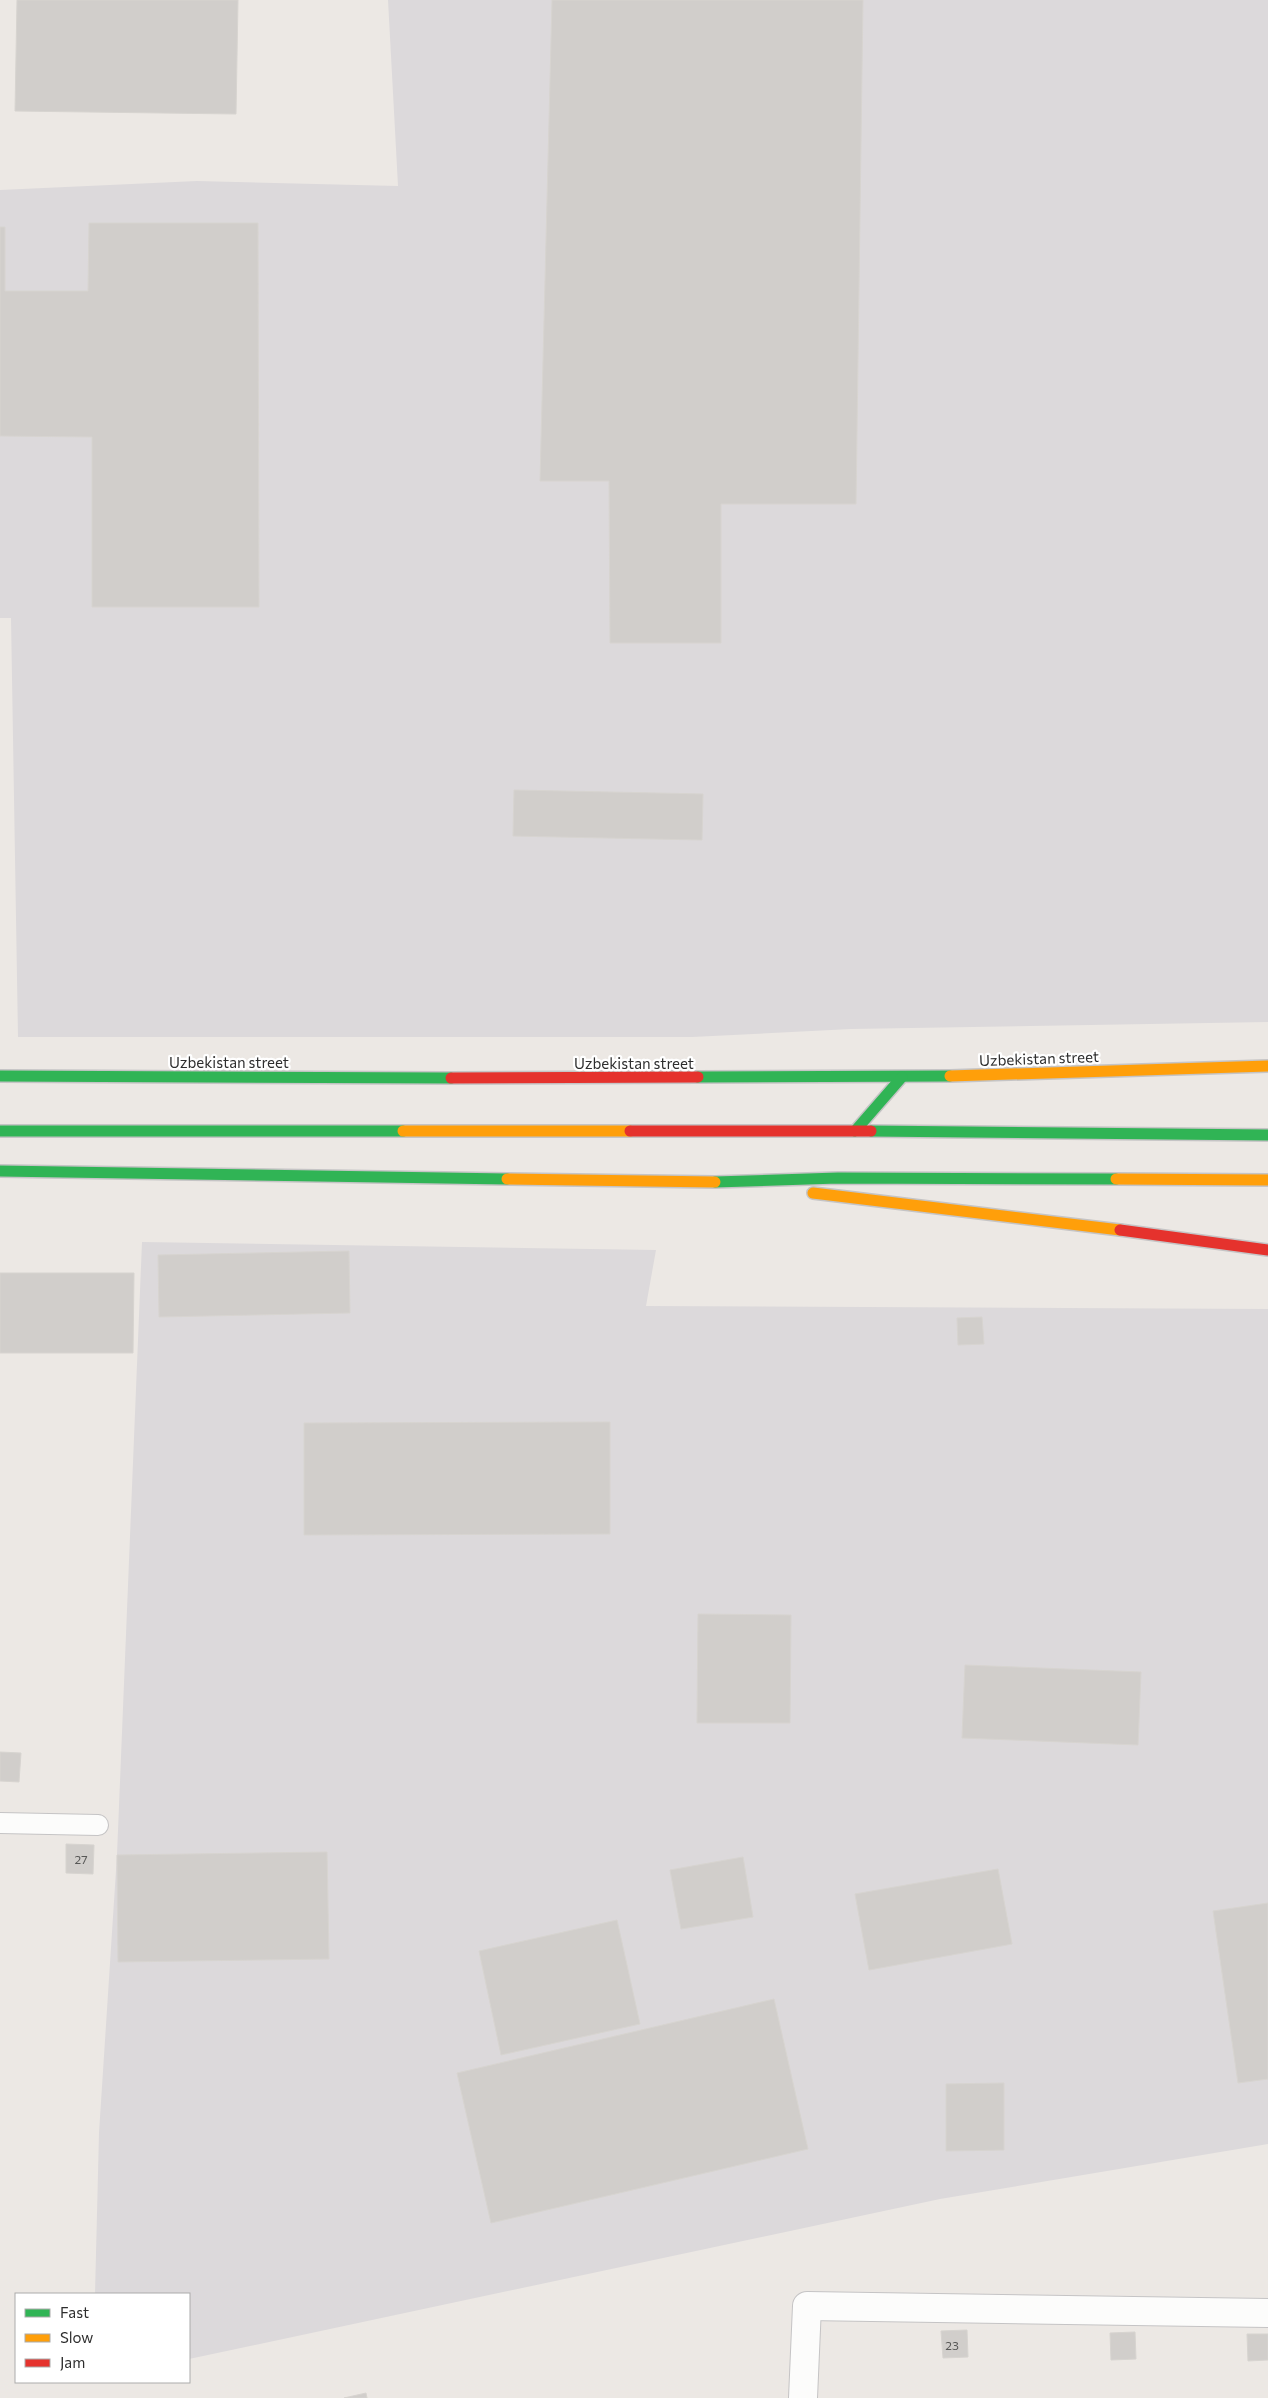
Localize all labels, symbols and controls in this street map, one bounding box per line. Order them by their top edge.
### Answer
street label: Uzbekistan street [979,1047,1099,1069]
street label: Uzbekistan street [169,1053,289,1071]
street label: Uzbekistan street [574,1054,694,1072]
house number: 27 [75,1852,87,1866]
legend [15,2293,190,2383]
text: Fast [60,2303,89,2321]
text: Slow [60,2328,93,2346]
house number: 23 [945,2338,959,2352]
text: Jam [60,2353,85,2371]

